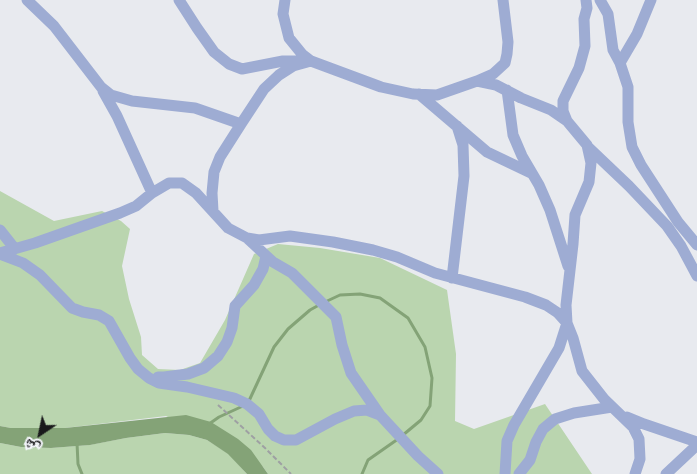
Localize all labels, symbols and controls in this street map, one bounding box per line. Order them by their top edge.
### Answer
north arrow [15,409,65,459]
text: ش [20,435,43,458]

